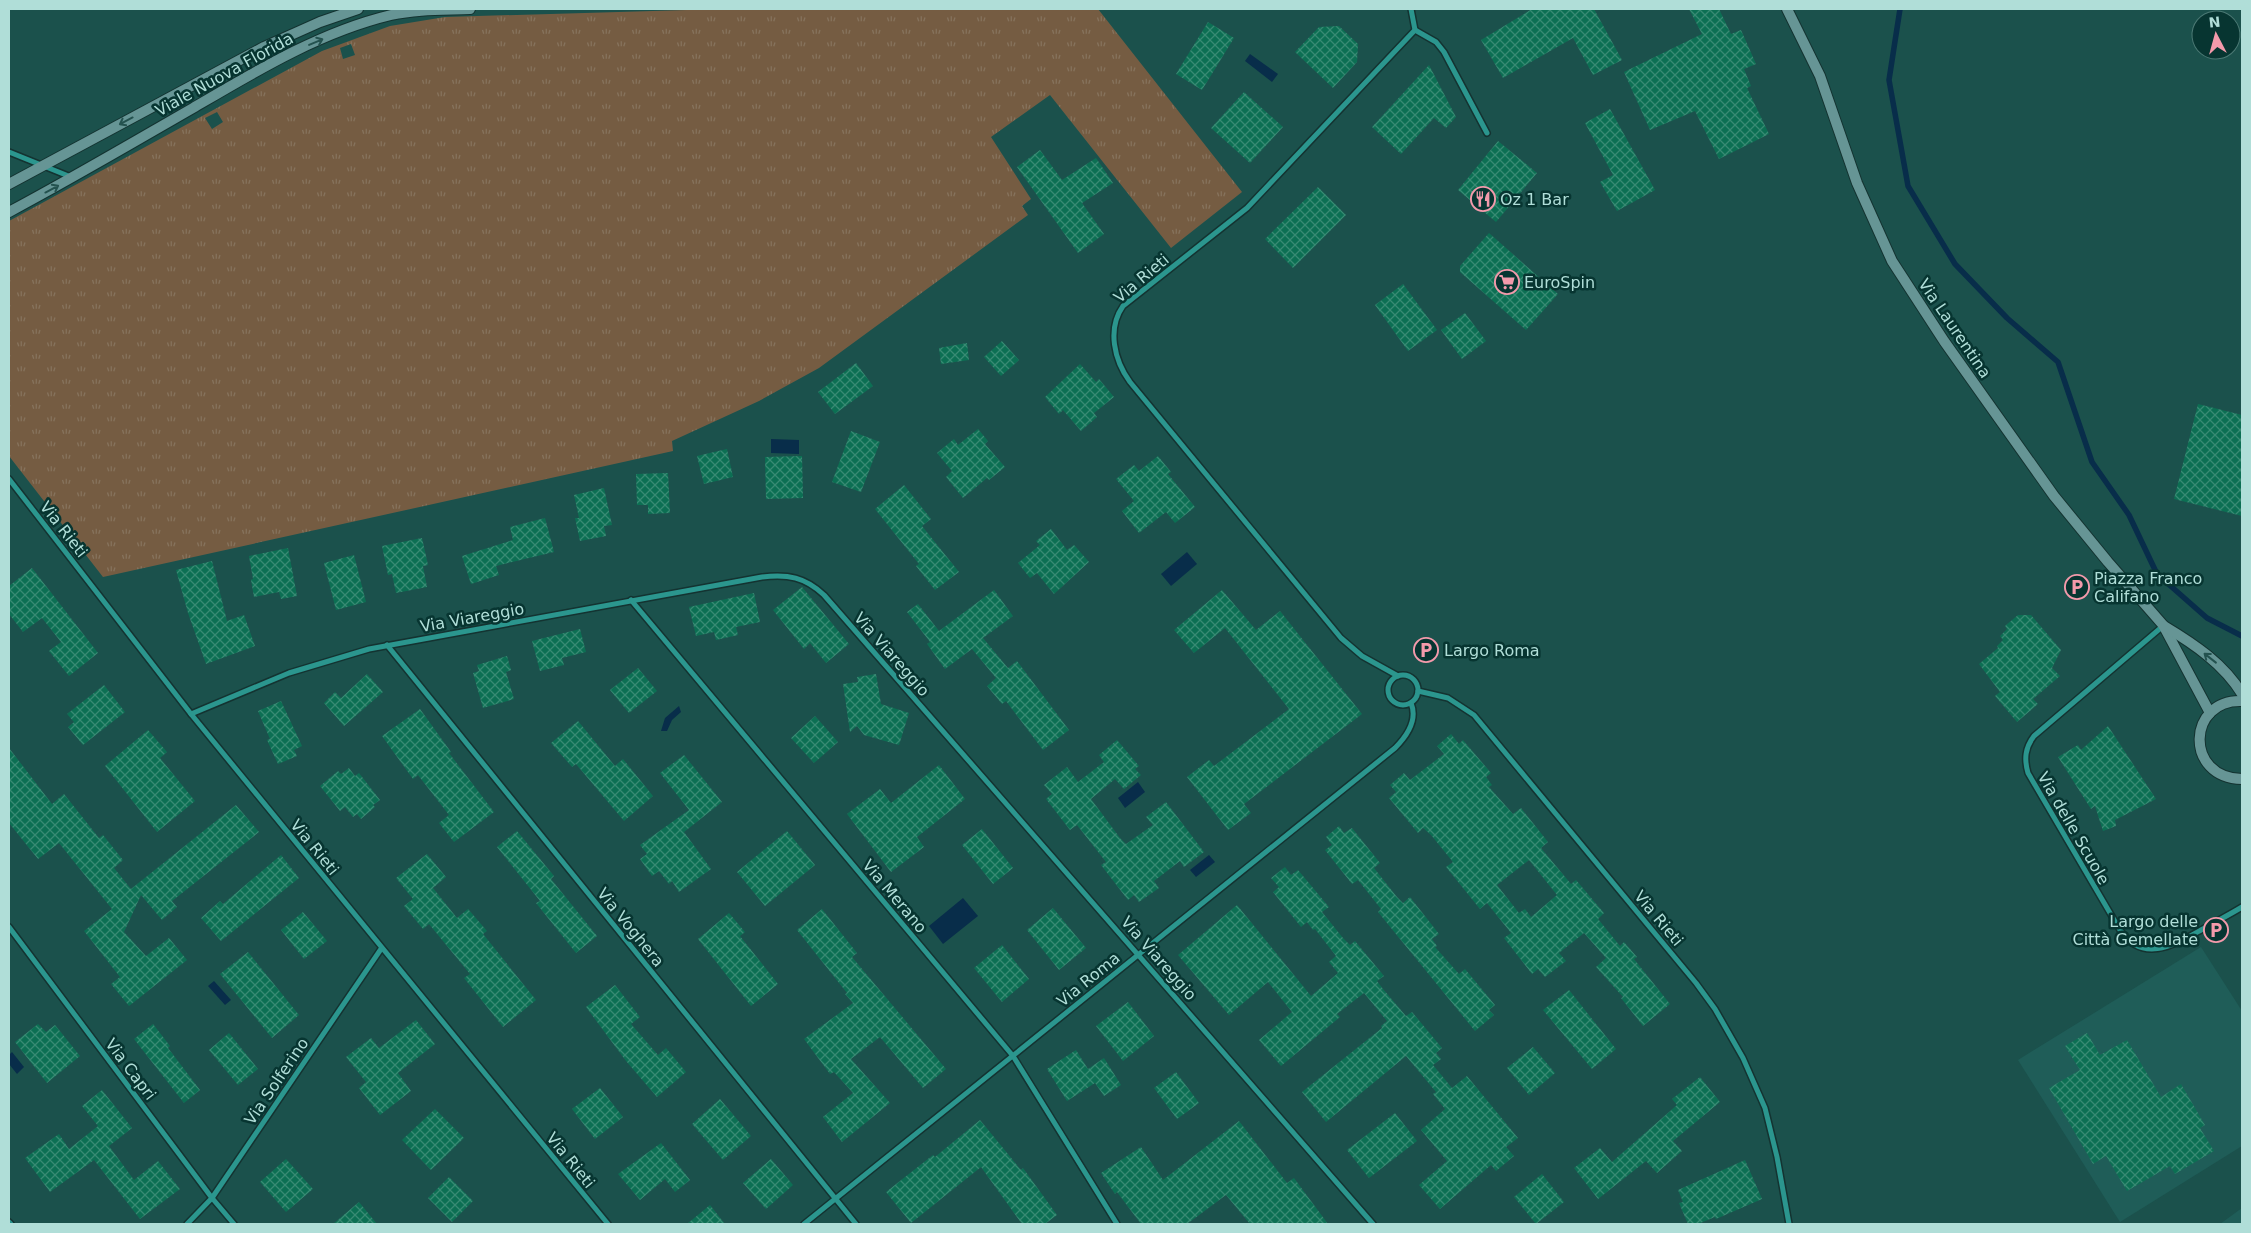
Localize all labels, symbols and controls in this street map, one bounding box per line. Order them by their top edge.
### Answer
north arrow [2191,10,2241,60]
text: N [2208,14,2221,31]
street label: Viale Nuova Florida [152,29,297,120]
one-way arrow [308,36,323,46]
one-way arrow [118,116,133,126]
one-way arrow [44,184,59,194]
restaurant icon: Oz 1 Bar [1470,186,1496,212]
place label: Oz 1 Bar [1500,190,1569,209]
street label: Via Rieti [1110,250,1173,307]
supermarket icon: EuroSpin [1494,269,1520,295]
place label: EuroSpin [1524,273,1595,292]
street label: Via Laurentina [1914,275,1995,382]
street label: Via Rieti [36,497,91,561]
place label: Piazza Franco Califano [2094,569,2202,606]
parking icon: Piazza Franco Califano [2064,574,2090,600]
street label: Via Viareggio [419,599,526,636]
street label: Via Viareggio [850,608,933,700]
parking icon: Largo Roma [1413,637,1439,663]
place label: Largo Roma [1444,641,1540,660]
one-way arrow [2204,652,2217,663]
street label: Via delle Scuole [2034,769,2114,888]
street label: Via Rieti [286,816,343,879]
street label: Via Merano [858,856,931,937]
street label: Via Voghera [593,884,668,971]
street label: Via Rieti [1630,887,1687,950]
street label: Via Viareggio [1117,912,1200,1004]
place label: Largo delle Città Gemellate [2072,912,2198,949]
parking icon: Largo delle Città Gemellate [2203,917,2229,943]
street label: Via Roma [1053,948,1124,1011]
street label: Via Solferino [240,1034,312,1128]
street label: Via Capri [101,1035,160,1104]
street label: Via Rieti [542,1129,599,1192]

